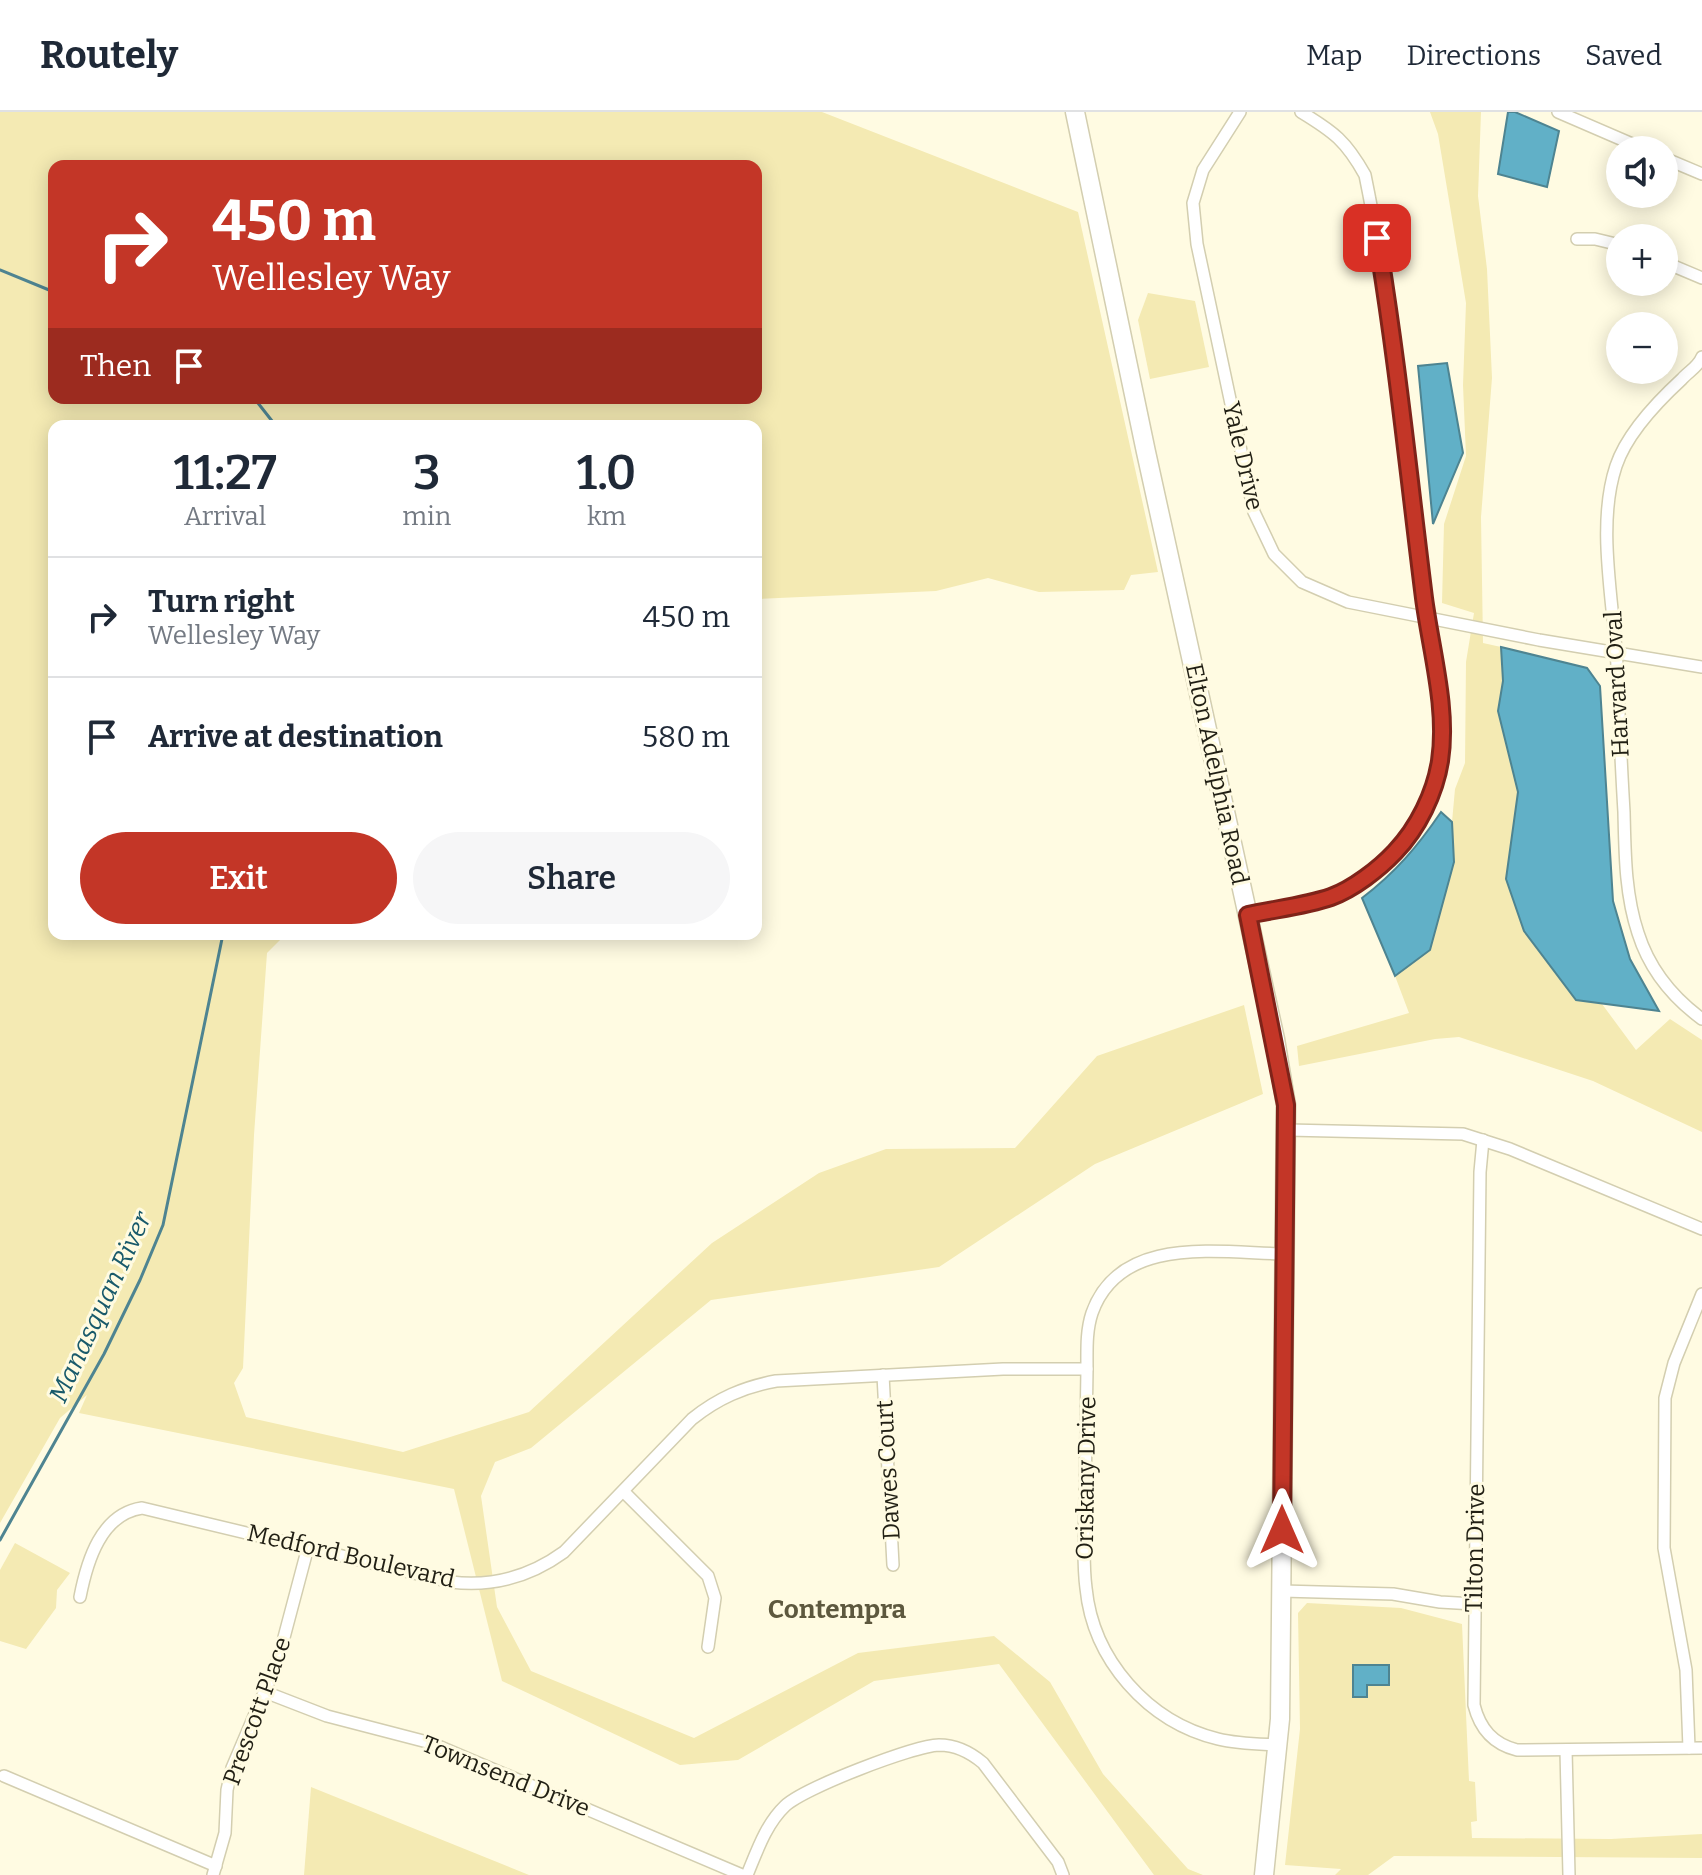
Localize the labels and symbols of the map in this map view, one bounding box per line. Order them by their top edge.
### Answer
pin [1343,204,1411,272]
street label: Yale Drive [1217,399,1269,513]
street label: Harvard Oval [1599,610,1635,758]
street label: Elton Adelphia Road [1180,661,1254,887]
water label: Manasquan River [43,1206,159,1407]
street label: Oriskany Drive [1071,1396,1101,1560]
street label: Dawes Court [870,1399,906,1541]
street label: Tilton Drive [1460,1483,1490,1613]
position arrow [1240,1488,1324,1572]
street label: Medford Boulevard [244,1518,458,1594]
district label: Contempra [768,1594,907,1625]
street label: Prescott Place [217,1633,297,1789]
street label: Townsend Drive [418,1730,594,1822]

